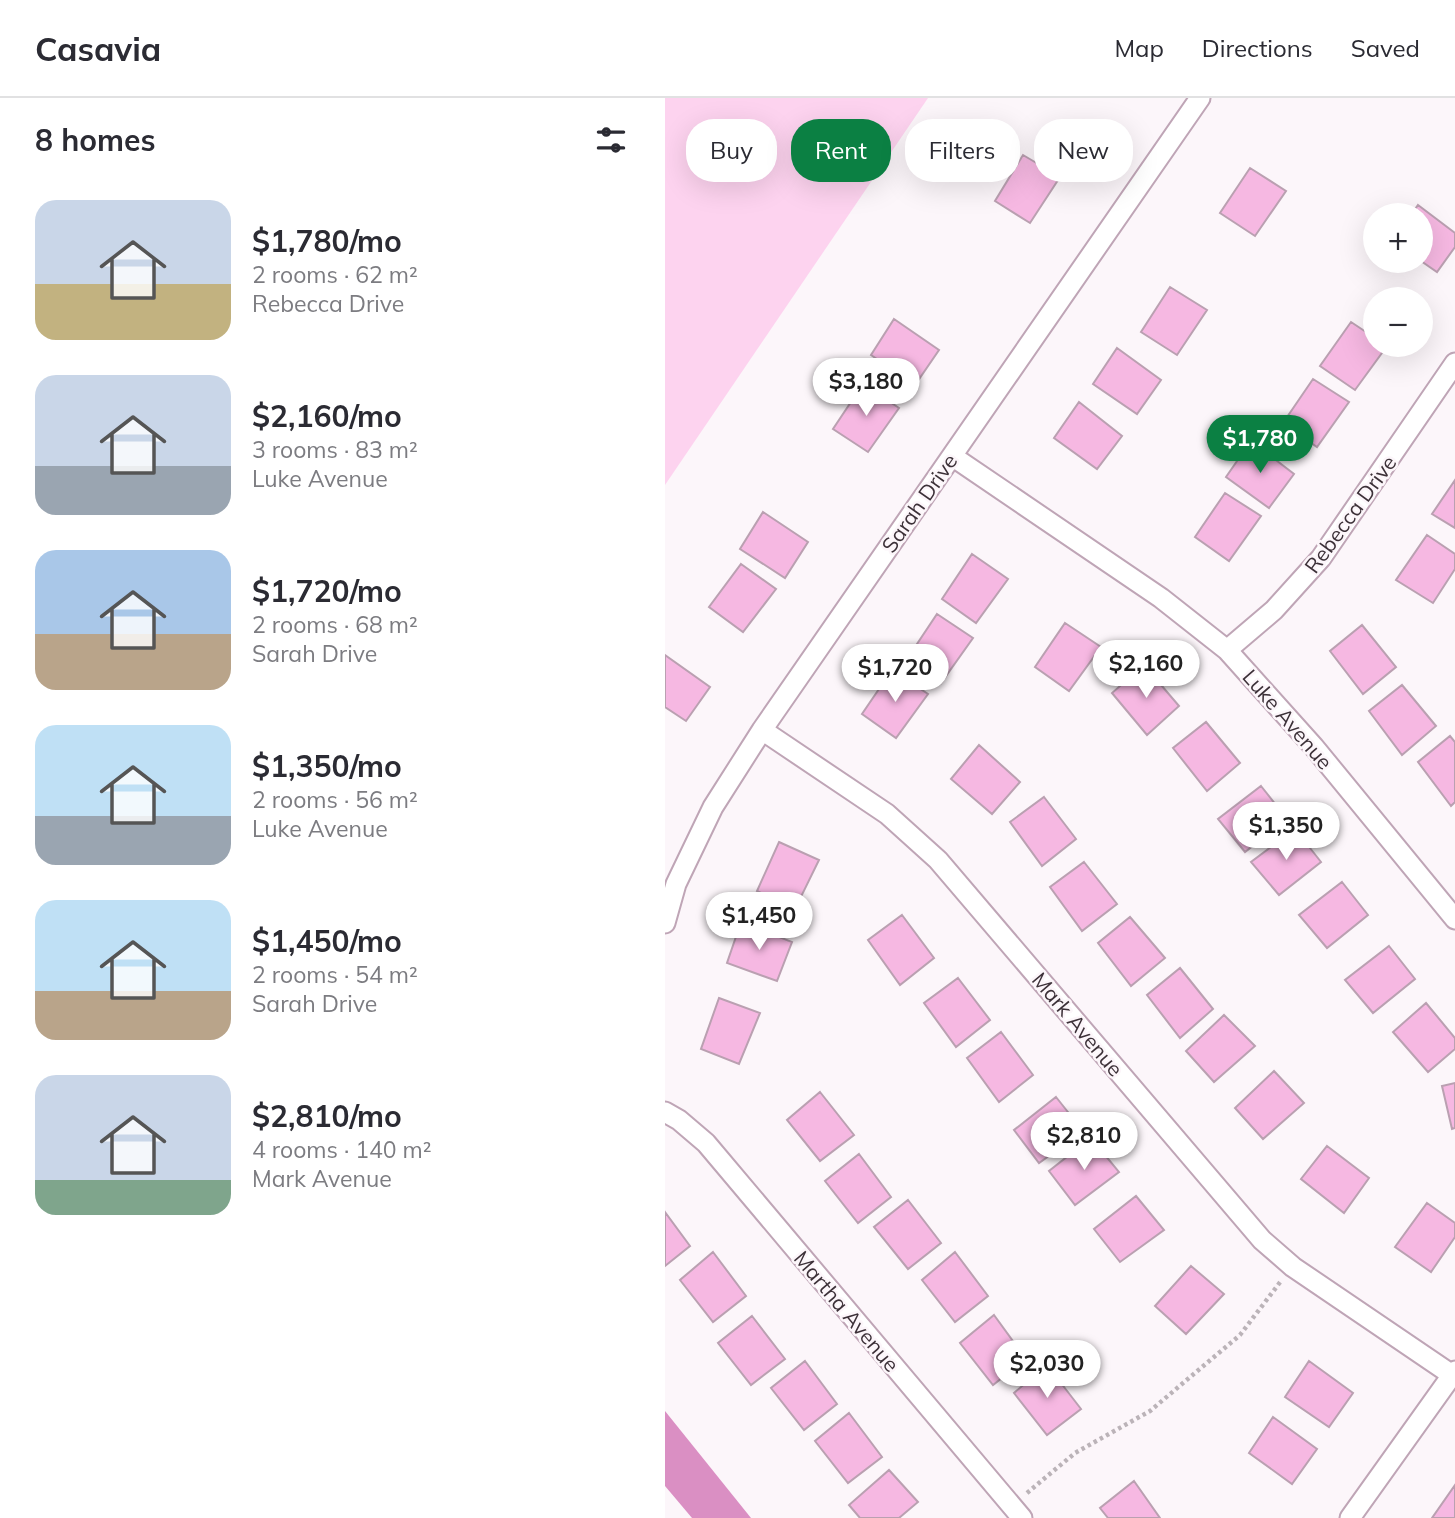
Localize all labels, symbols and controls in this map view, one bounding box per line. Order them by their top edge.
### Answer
text: Casavia [35,28,161,69]
text: Map [1114,33,1164,63]
text: Directions [1202,33,1313,63]
text: Saved [1351,33,1420,63]
chip: Buy [686,119,777,182]
chip: Rent [791,119,891,182]
chip: Filters [905,119,1020,182]
chip: New [1034,119,1133,182]
text: 8 homes [35,121,156,159]
icon: filters [592,121,630,159]
map controls [1363,203,1433,357]
button: + [1363,203,1433,273]
text: $1,780/mo [252,222,402,260]
icon: home [91,228,175,312]
text: 2 rooms · 62 m² [252,260,418,289]
button: − [1363,287,1433,357]
text: Rebecca Drive [252,289,404,318]
pin: $3,180 [809,358,923,418]
text: $3,180 [829,366,903,395]
text: $2,160/mo [252,397,402,435]
icon: home [91,403,175,487]
pin: $1,780 [1203,416,1317,475]
text: $1,780 [1223,423,1297,452]
text: 3 rooms · 83 m² [252,435,418,464]
street label: Sarah Drive [876,449,962,557]
street label: Rebecca Drive [1299,450,1401,578]
text: Luke Avenue [252,464,388,493]
text: $1,720/mo [252,572,402,610]
icon: home [91,578,175,662]
text: 2 rooms · 68 m² [252,610,418,639]
text: Sarah Drive [252,639,377,668]
pin: $2,160 [1089,640,1203,700]
pin: $1,720 [838,644,952,704]
text: $2,160 [1109,648,1183,677]
text: $1,720 [858,652,932,681]
street label: Luke Avenue [1238,664,1338,774]
text: $1,350/mo [252,747,402,785]
icon: home [91,753,175,837]
text: 2 rooms · 56 m² [252,785,418,814]
pin: $1,350 [1229,802,1343,862]
text: $1,350 [1249,810,1323,839]
text: Luke Avenue [252,814,388,843]
pin: $1,450 [702,892,816,952]
text: $1,450 [722,900,796,929]
text: $1,450/mo [252,922,402,960]
icon: home [91,928,175,1012]
text: 2 rooms · 54 m² [252,960,418,989]
street label: Mark Avenue [1027,967,1129,1081]
text: Sarah Drive [252,989,377,1018]
text: $2,810/mo [252,1097,402,1135]
icon: home [91,1103,175,1187]
pin: $2,810 [1027,1112,1141,1172]
text: $2,810 [1047,1120,1121,1149]
text: 4 rooms · 140 m² [252,1135,432,1164]
text: Mark Avenue [252,1164,392,1193]
street label: Martha Avenue [789,1245,905,1377]
pin: $2,030 [990,1340,1104,1400]
text: $2,030 [1010,1348,1084,1377]

